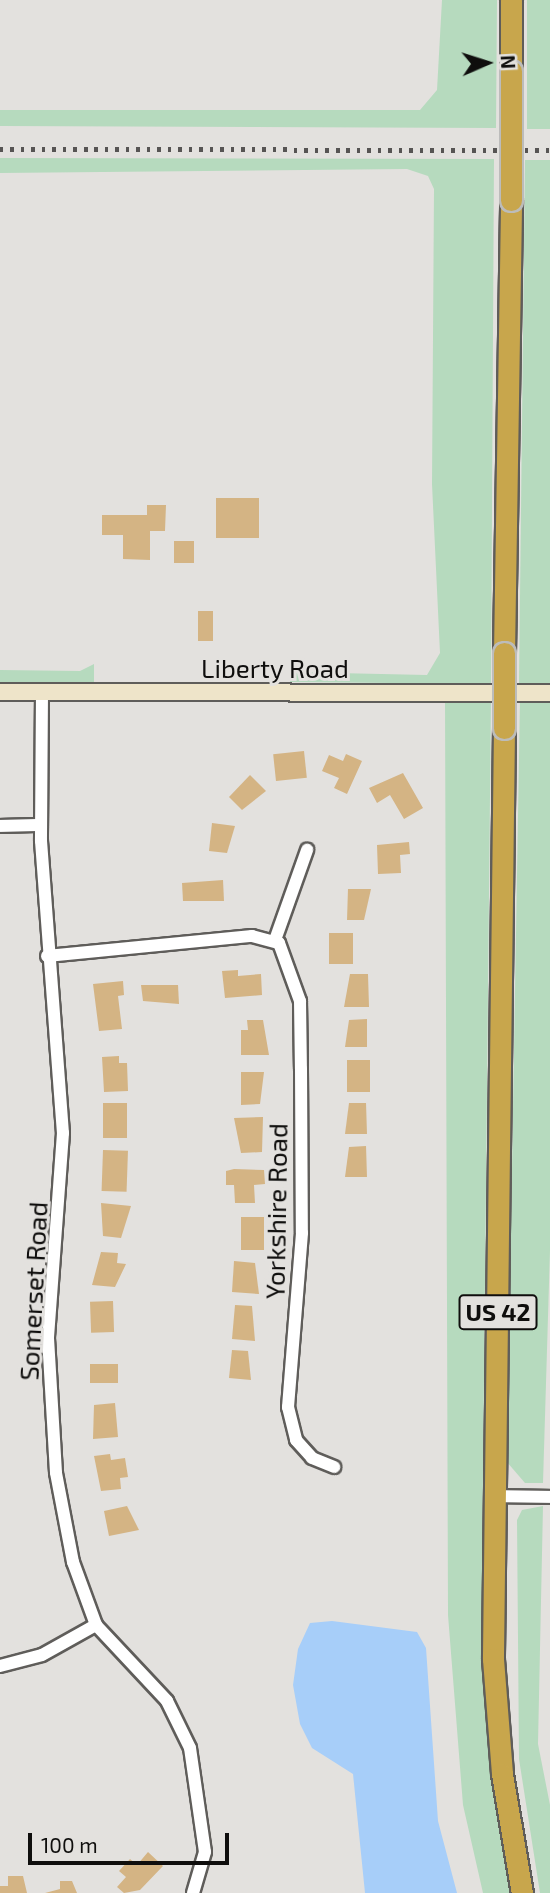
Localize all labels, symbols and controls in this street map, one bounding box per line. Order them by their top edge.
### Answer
north arrow [452,28,522,98]
text: N [497,54,520,69]
street label: Liberty Road [201,652,349,684]
street label: Yorkshire Road [259,1123,293,1299]
street label: Somerset Road [13,1201,53,1381]
road number: US 42 [458,1292,538,1332]
scale bar [32,1820,233,1864]
text: 100 m [41,1832,98,1857]

